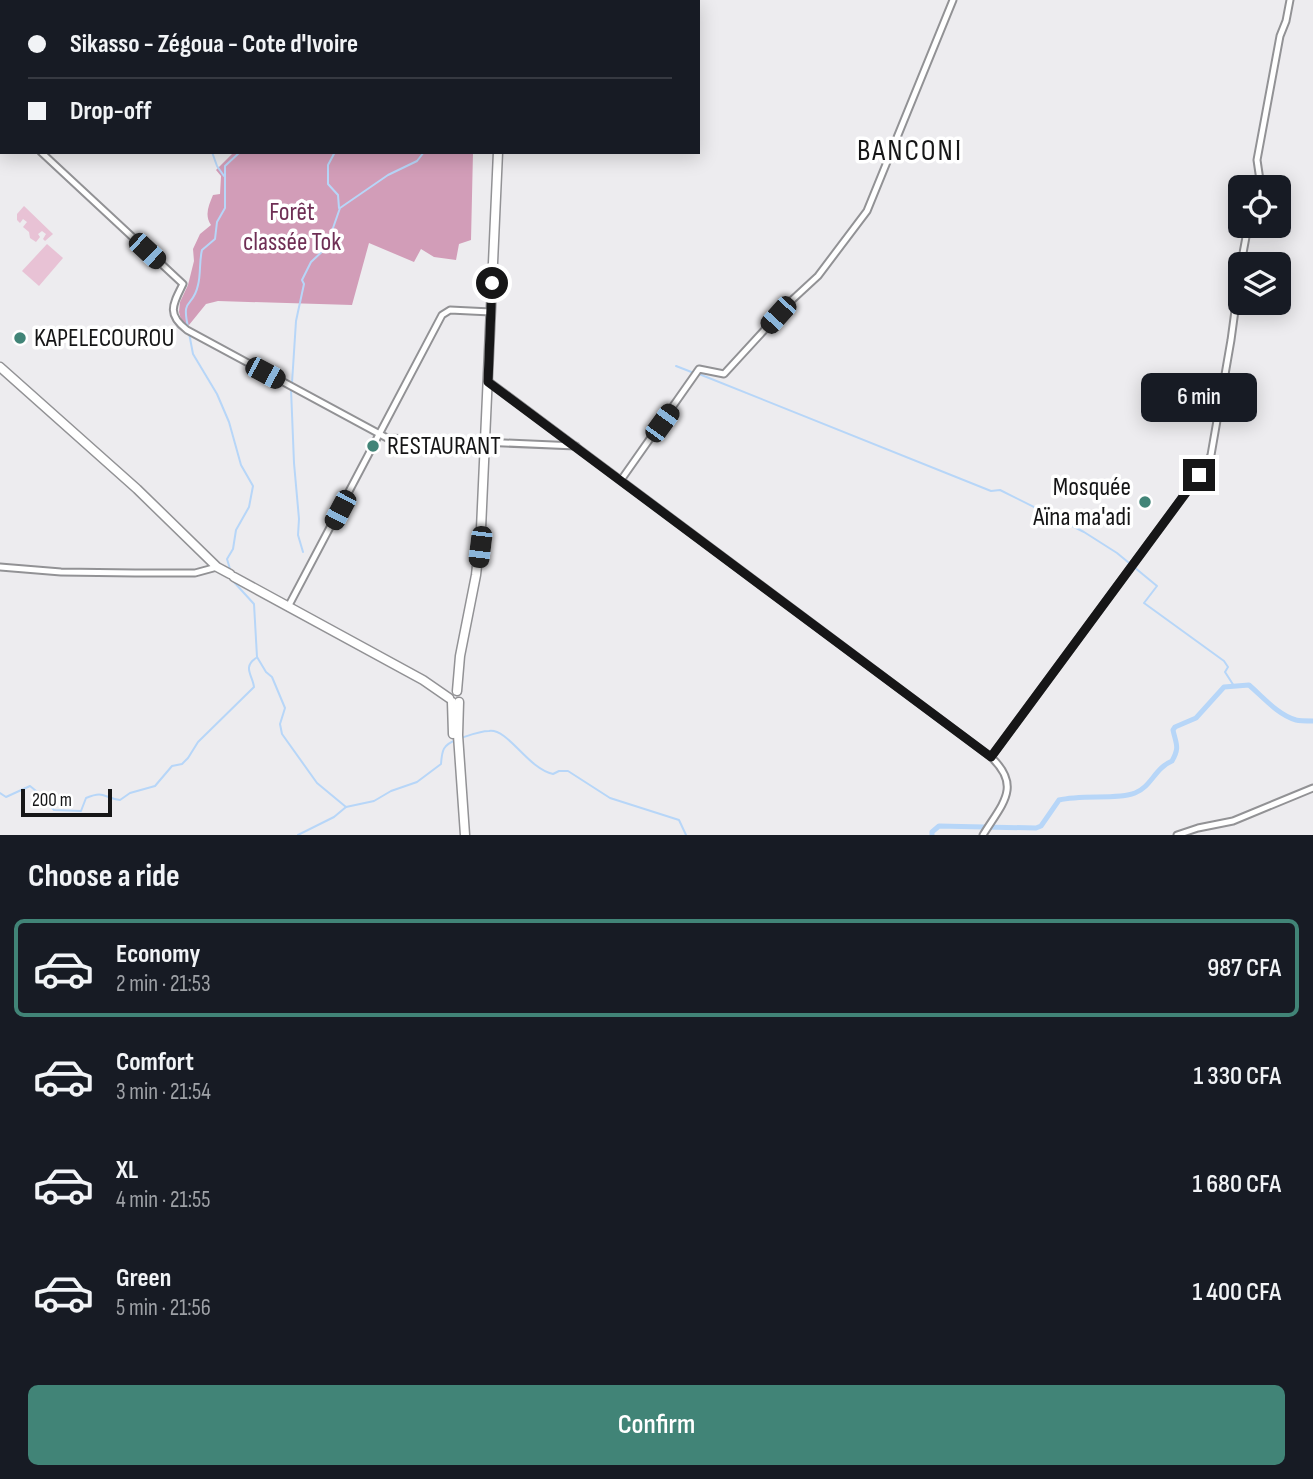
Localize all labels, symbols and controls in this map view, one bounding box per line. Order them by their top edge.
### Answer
text: Sikasso - Zégoua - Cote d'Ivoire [70,29,358,60]
text: Drop-off [70,96,151,127]
district label: BANCONI [857,133,963,169]
map controls [1228,175,1291,315]
button: locate [1228,175,1291,238]
park label: Forêt classée Tok [243,197,341,258]
car [125,229,170,273]
button: layers [1228,252,1291,315]
route start [476,267,508,299]
car [757,292,800,338]
place label: KAPELECOUROU [34,323,174,354]
marker: KAPELECOUROU [12,330,28,346]
car [242,354,289,392]
callout: 6 min [1141,374,1257,422]
text: 6 min [1177,383,1221,411]
car [642,400,683,446]
place label: RESTAURANT [387,431,501,462]
marker: RESTAURANT [365,438,381,454]
route end [1183,459,1215,491]
place label: Mosquée Aïna ma'adi [1032,472,1131,533]
car [321,487,360,533]
marker: Mosquée Aïna ma'adi [1137,494,1153,510]
car [468,525,493,569]
scale bar [21,786,112,818]
text: 200 m [32,789,72,812]
text: Choose a ride [28,857,180,896]
icon: car [32,937,95,1000]
text: Economy [116,939,200,970]
text: 987 CFA [1207,953,1281,984]
text: 2 min · 21:53 [116,970,211,998]
icon: car [32,1045,95,1108]
text: Comfort [116,1047,194,1078]
text: 1 330 CFA [1193,1061,1281,1092]
text: 3 min · 21:54 [116,1078,211,1106]
icon: car [32,1153,95,1216]
text: XL [116,1155,138,1186]
text: 1 680 CFA [1192,1169,1281,1200]
text: 4 min · 21:55 [116,1186,210,1214]
icon: car [32,1261,95,1324]
text: Green [116,1263,171,1294]
text: 1 400 CFA [1193,1277,1281,1308]
text: 5 min · 21:56 [116,1294,211,1322]
button: Confirm [28,1385,1285,1465]

